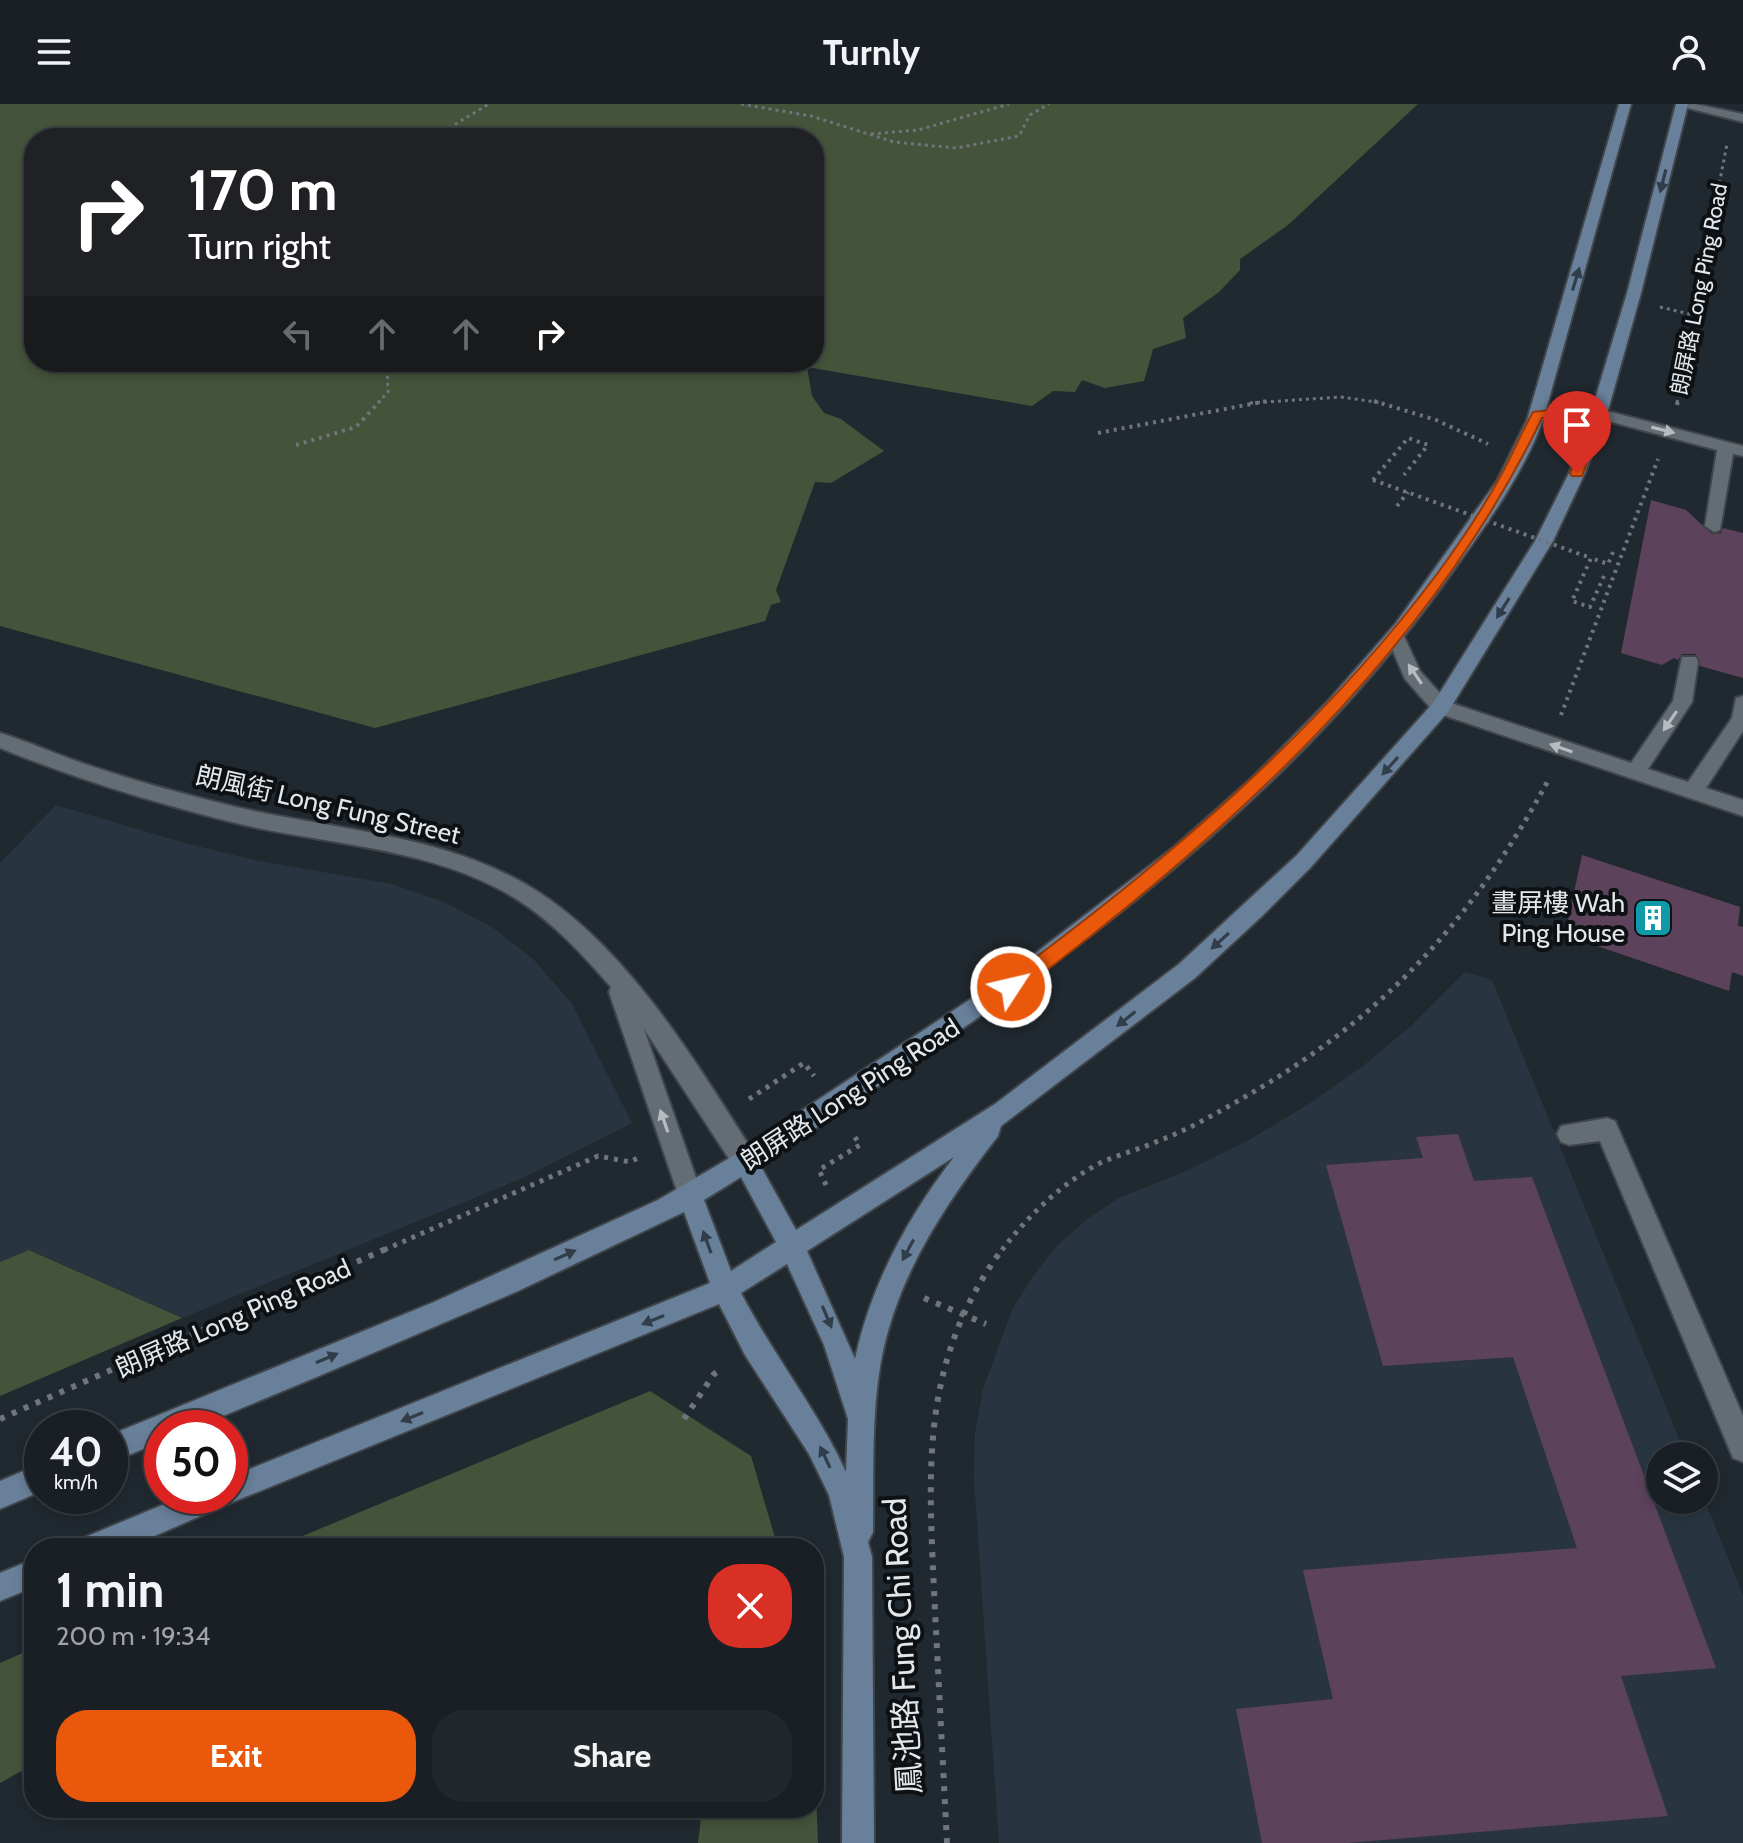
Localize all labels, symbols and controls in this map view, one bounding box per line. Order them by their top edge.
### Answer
icon: menu [32,30,76,74]
text: Turnly [823,30,920,74]
icon: person [1667,30,1711,74]
text: 170 m [188,156,338,224]
icon: right [56,160,160,264]
one-way arrow [1656,169,1668,194]
street label: 朗屏路 Long Ping Road [1666,181,1733,397]
text: Turn right [188,224,331,268]
one-way arrow [1570,267,1583,291]
icon: left [276,312,320,356]
icon: ahead [360,312,404,356]
icon: ahead [444,312,488,356]
icon: right [528,312,572,356]
pin [1543,391,1611,473]
icon: arrive [1555,403,1599,447]
one-way arrow [1650,425,1675,437]
one-way arrow [1496,597,1510,619]
one-way arrow [1407,664,1422,685]
one-way arrow [1663,710,1678,731]
one-way arrow [1549,742,1573,754]
one-way arrow [1381,756,1399,776]
street label: 朗風街 Long Fung Street [193,759,464,851]
place label: 畫屏樓 Wah Ping House [1491,887,1625,949]
building icon: 畫屏樓 Wah Ping House [1632,897,1674,939]
one-way arrow [1211,932,1231,949]
position arrow [969,945,1053,1029]
one-way arrow [1116,1010,1136,1026]
street label: 朗屏路 Long Ping Road [735,1011,965,1177]
one-way arrow [658,1109,670,1133]
one-way arrow [700,1230,713,1254]
one-way arrow [901,1238,914,1261]
one-way arrow [554,1249,577,1262]
street label: 朗屏路 Long Ping Road [110,1252,356,1384]
one-way arrow [820,1306,833,1329]
one-way arrow [641,1313,665,1326]
one-way arrow [315,1352,339,1365]
speed limit sign: 50 [144,1410,248,1514]
one-way arrow [400,1411,424,1424]
text: 40 [49,1427,103,1476]
map controls [1646,1442,1718,1514]
button: layers [1646,1442,1718,1514]
one-way arrow [818,1445,832,1469]
text: km/h [54,1470,98,1494]
street label: 鳳池路 Fung Chi Road [874,1497,929,1795]
text: 1 min [56,1561,164,1619]
button: close [708,1564,792,1648]
text: 200 m · 19:34 [56,1620,210,1652]
button: Exit [56,1710,416,1802]
button: Share [432,1710,792,1802]

